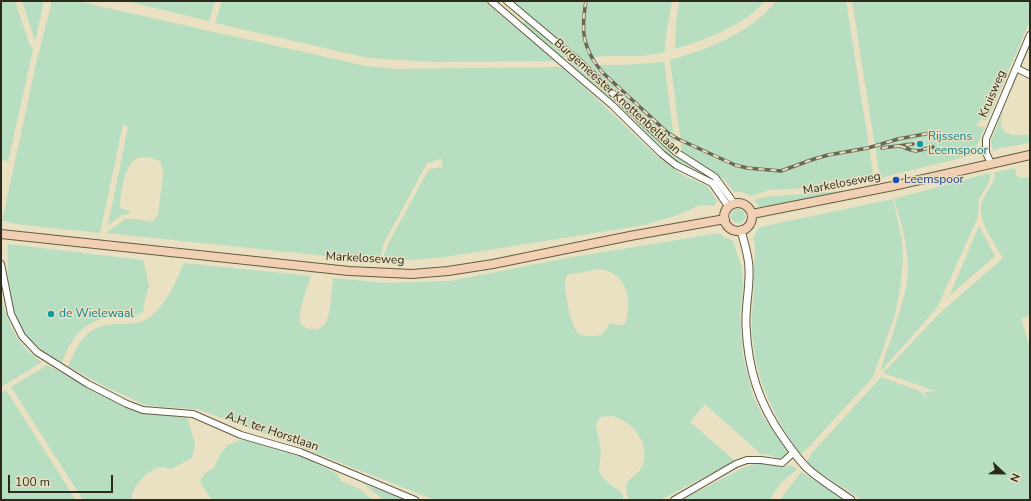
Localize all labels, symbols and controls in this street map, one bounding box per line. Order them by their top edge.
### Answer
street label: Burgemeester Knottenbeltlaan [551,36,683,158]
street label: Kruisweg [977,68,1009,120]
place label: Rijssens Leemspoor [928,130,988,158]
marker: Rijssens Leemspoor [915,139,925,149]
street label: Markeloseweg [802,169,882,199]
place label: Leemspoor [904,173,964,187]
marker: Leemspoor [891,175,901,185]
street label: Markeloseweg [325,250,405,268]
place label: de Wielewaal [59,307,134,321]
marker: de Wielewaal [46,309,56,319]
street label: A.H. ter Horstlaan [224,409,320,455]
north arrow [983,453,1023,493]
scale bar [10,467,115,493]
text: N [1006,471,1023,484]
text: 100 m [15,474,50,490]

